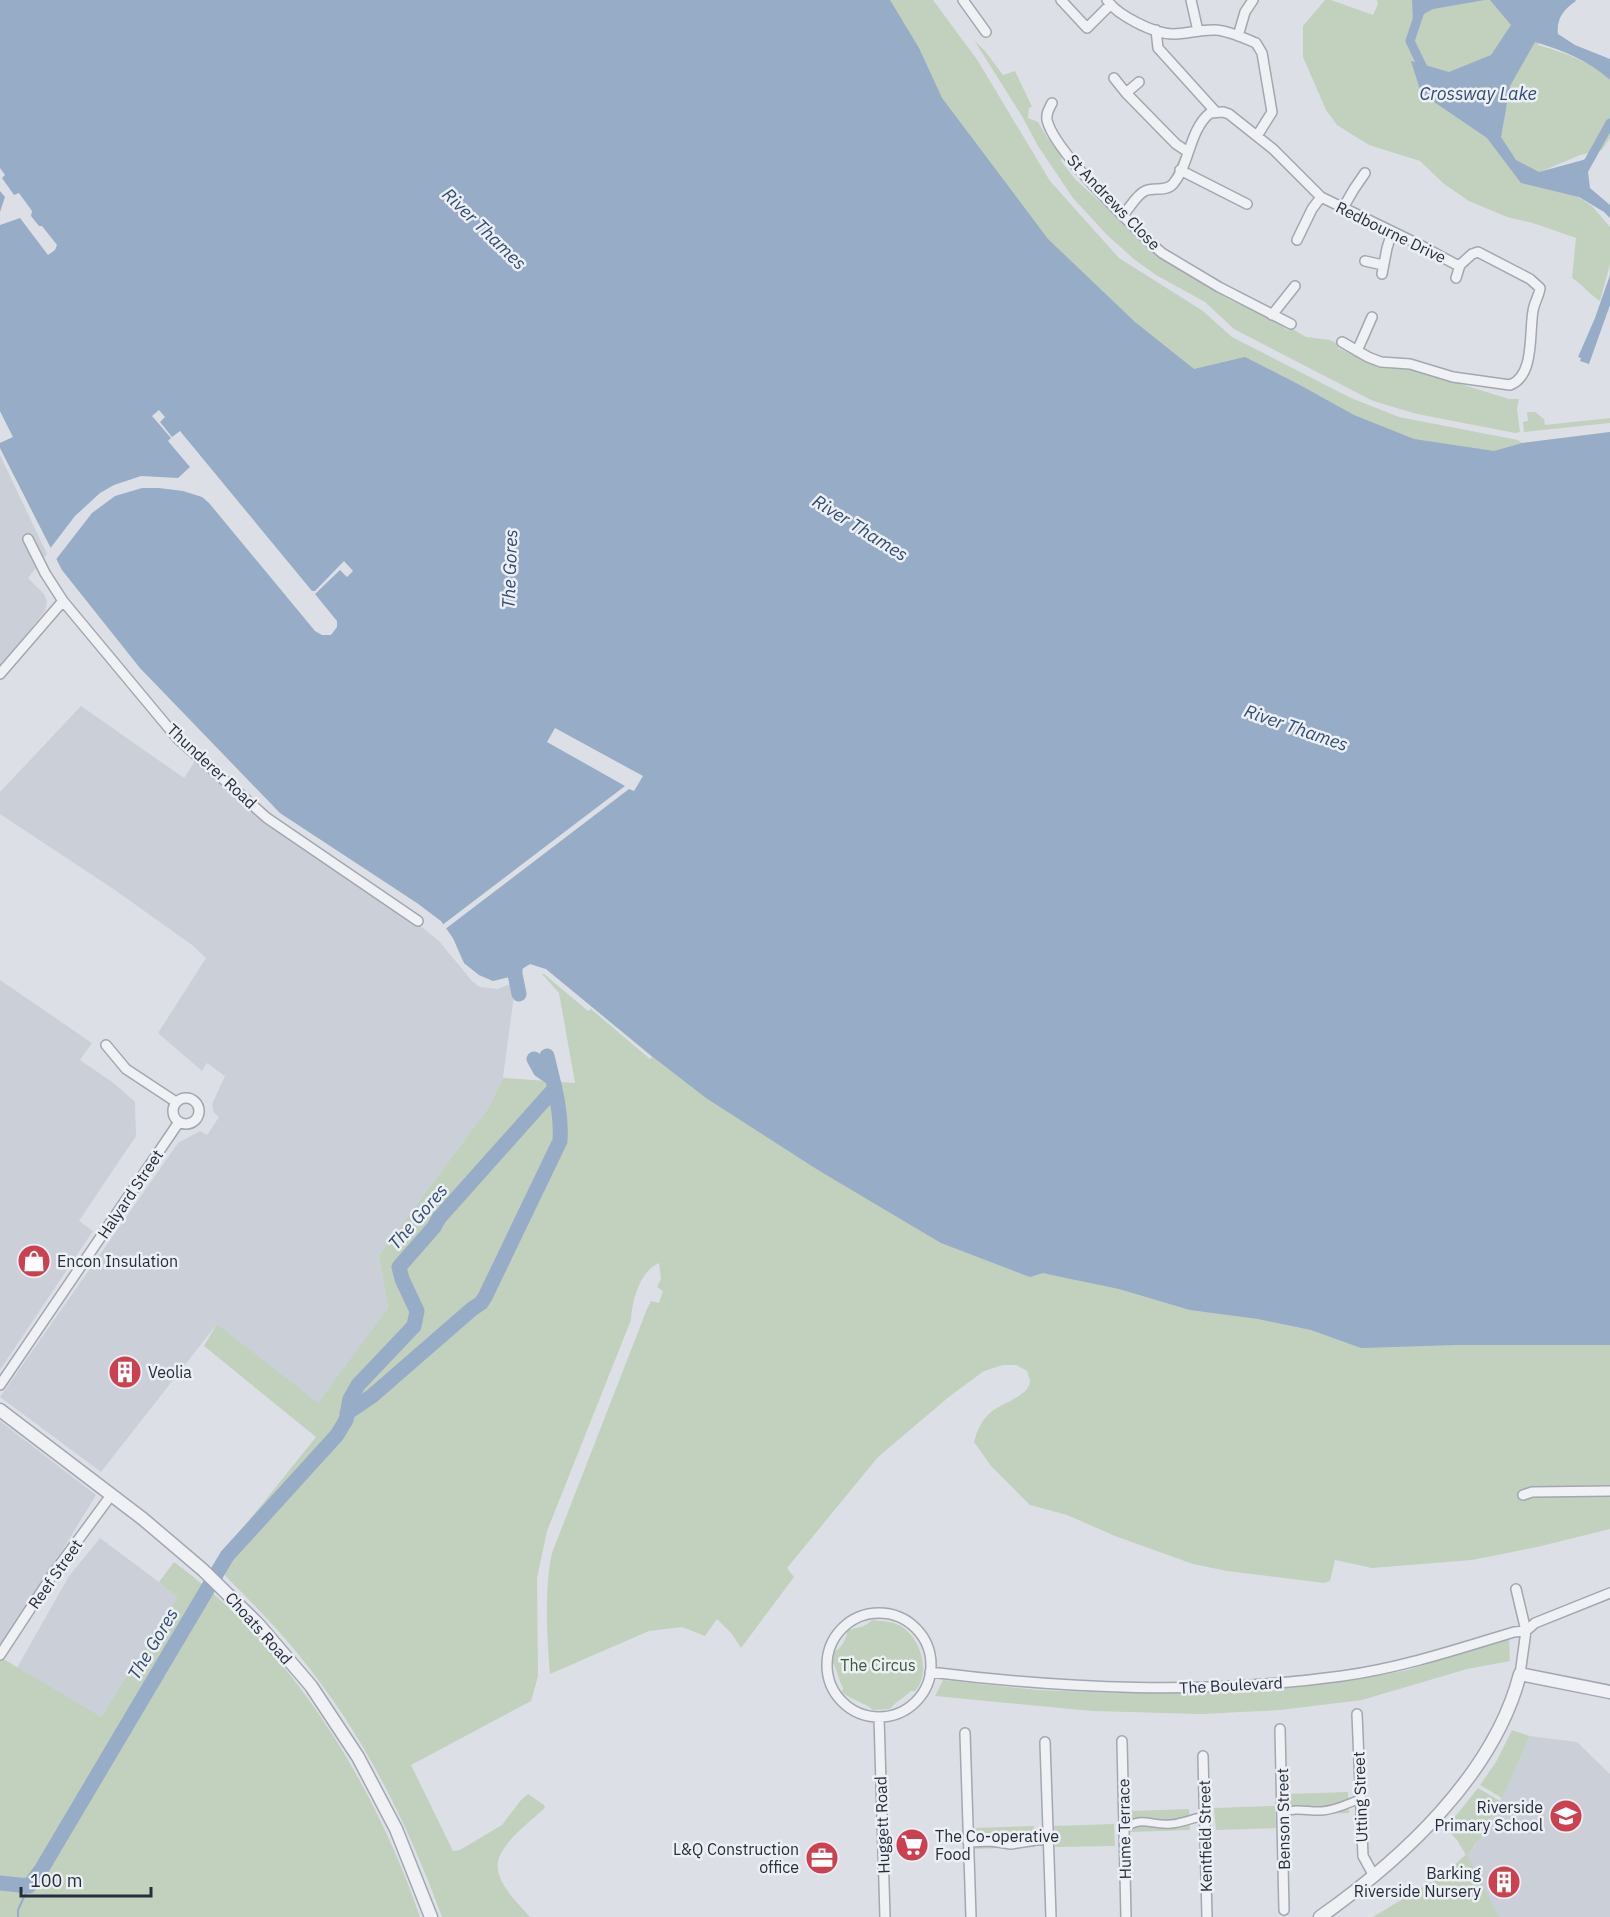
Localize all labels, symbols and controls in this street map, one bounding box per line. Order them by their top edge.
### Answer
water label: Crossway Lake [1419,82,1537,105]
street label: St Andrews Close [1063,150,1165,254]
water label: River Thames [437,183,531,275]
street label: Redbourne Drive [1333,197,1450,267]
water label: River Thames [808,489,912,566]
water label: The Gores [497,529,522,609]
water label: River Thames [1241,699,1351,756]
street label: Thunderer Road [163,719,261,813]
street label: Halyard Street [93,1146,167,1242]
water label: The Gores [383,1179,452,1254]
shop icon: Encon Insulation [16,1243,52,1279]
place label: Encon Insulation [57,1251,178,1271]
building icon: Veolia [107,1354,143,1390]
place label: Veolia [148,1362,192,1382]
street label: Reef Street [24,1535,86,1613]
street label: Choats Road [221,1588,297,1668]
water label: The Gores [122,1604,183,1684]
park label: The Circus [840,1655,916,1675]
street label: The Boulevard [1179,1672,1283,1698]
street label: Utting Street [1348,1751,1372,1843]
street label: Benson Street [1272,1768,1294,1870]
street label: Huggett Road [870,1776,894,1874]
street label: Hume Terrace [1113,1778,1135,1880]
street label: Kentfield Street [1194,1780,1216,1892]
place label: Riverside Primary School [1435,1797,1543,1835]
school or university icon: Riverside Primary School [1548,1798,1584,1834]
place label: The Co-operative Food [935,1826,1059,1864]
supermarket icon: The Co-operative Food [894,1827,930,1863]
place label: L&Q Construction office [673,1839,799,1877]
office icon: L&Q Construction office [804,1840,840,1876]
scale bar [21,1860,152,1898]
place label: Barking Riverside Nursery [1354,1863,1482,1901]
building icon: Barking Riverside Nursery [1486,1864,1522,1900]
text: 100 m [30,1869,82,1892]

